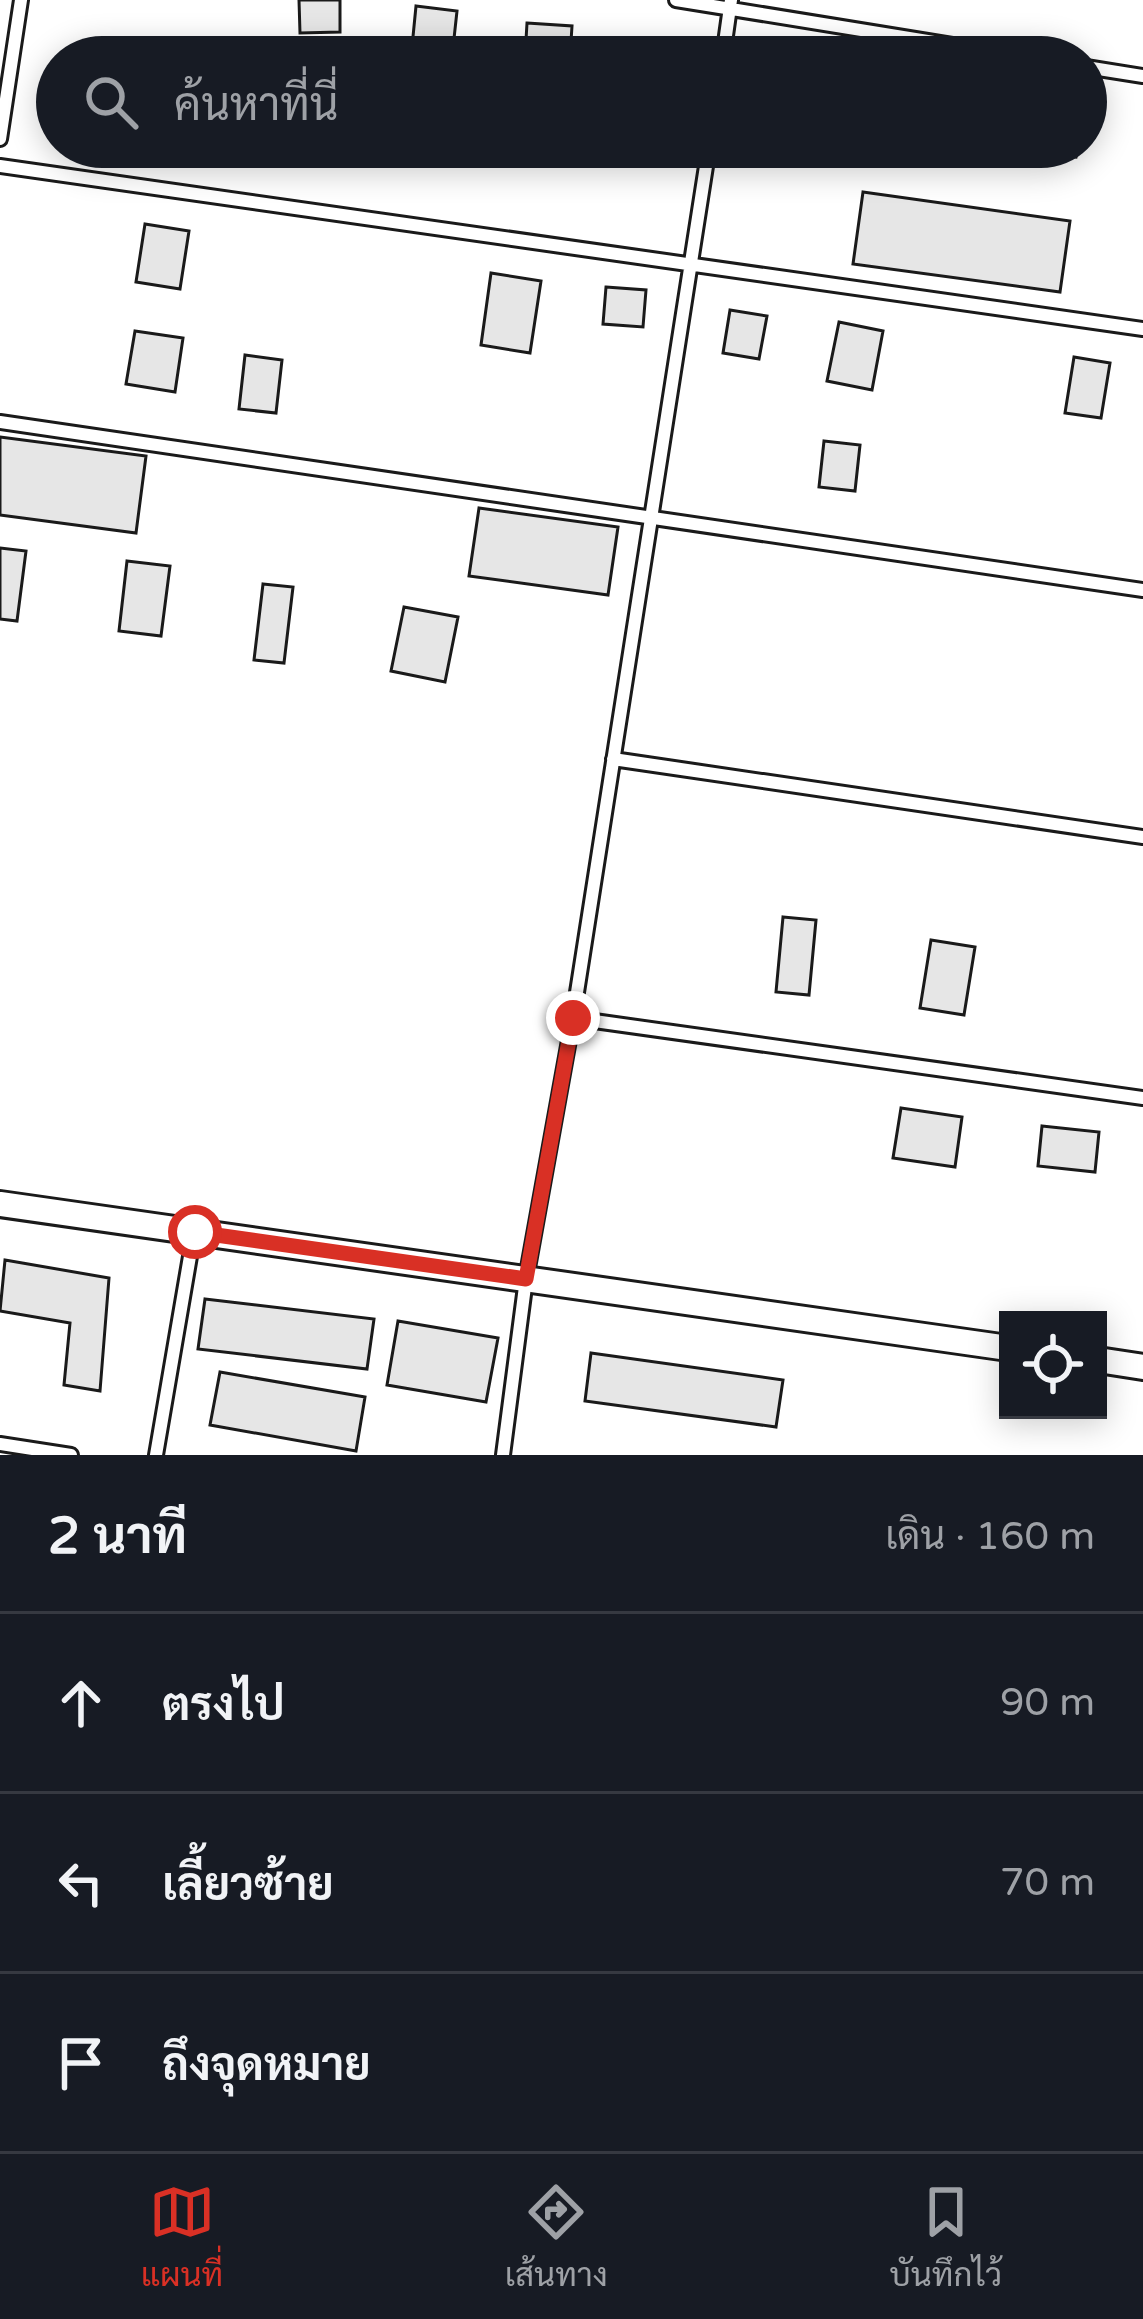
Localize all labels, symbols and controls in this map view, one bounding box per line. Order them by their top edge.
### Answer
search box [36,36,1107,168]
icon: search [78,69,144,135]
text: ค้นหาที่นี่ [174,79,338,133]
route end [546,991,600,1045]
route start [168,1205,222,1259]
map controls [999,1311,1107,1419]
button: locate [999,1311,1107,1419]
text: 2 นาที [48,1506,187,1568]
text: เดิน · 160 m [885,1513,1095,1560]
icon: ahead [48,1670,114,1736]
text: ตรงไป [162,1679,285,1733]
text: 90 m [1000,1679,1095,1726]
icon: left [48,1850,114,1916]
text: เลี้ยวซ้าย [162,1859,334,1913]
text: 70 m [1000,1859,1095,1906]
icon: arrive [48,2030,114,2096]
text: ถึงจุดหมาย [162,2039,371,2093]
tab: แผนที่ [141,2179,223,2295]
tab: เส้นทาง [505,2179,608,2295]
tab: บันทึกไว้ [889,2179,1002,2295]

